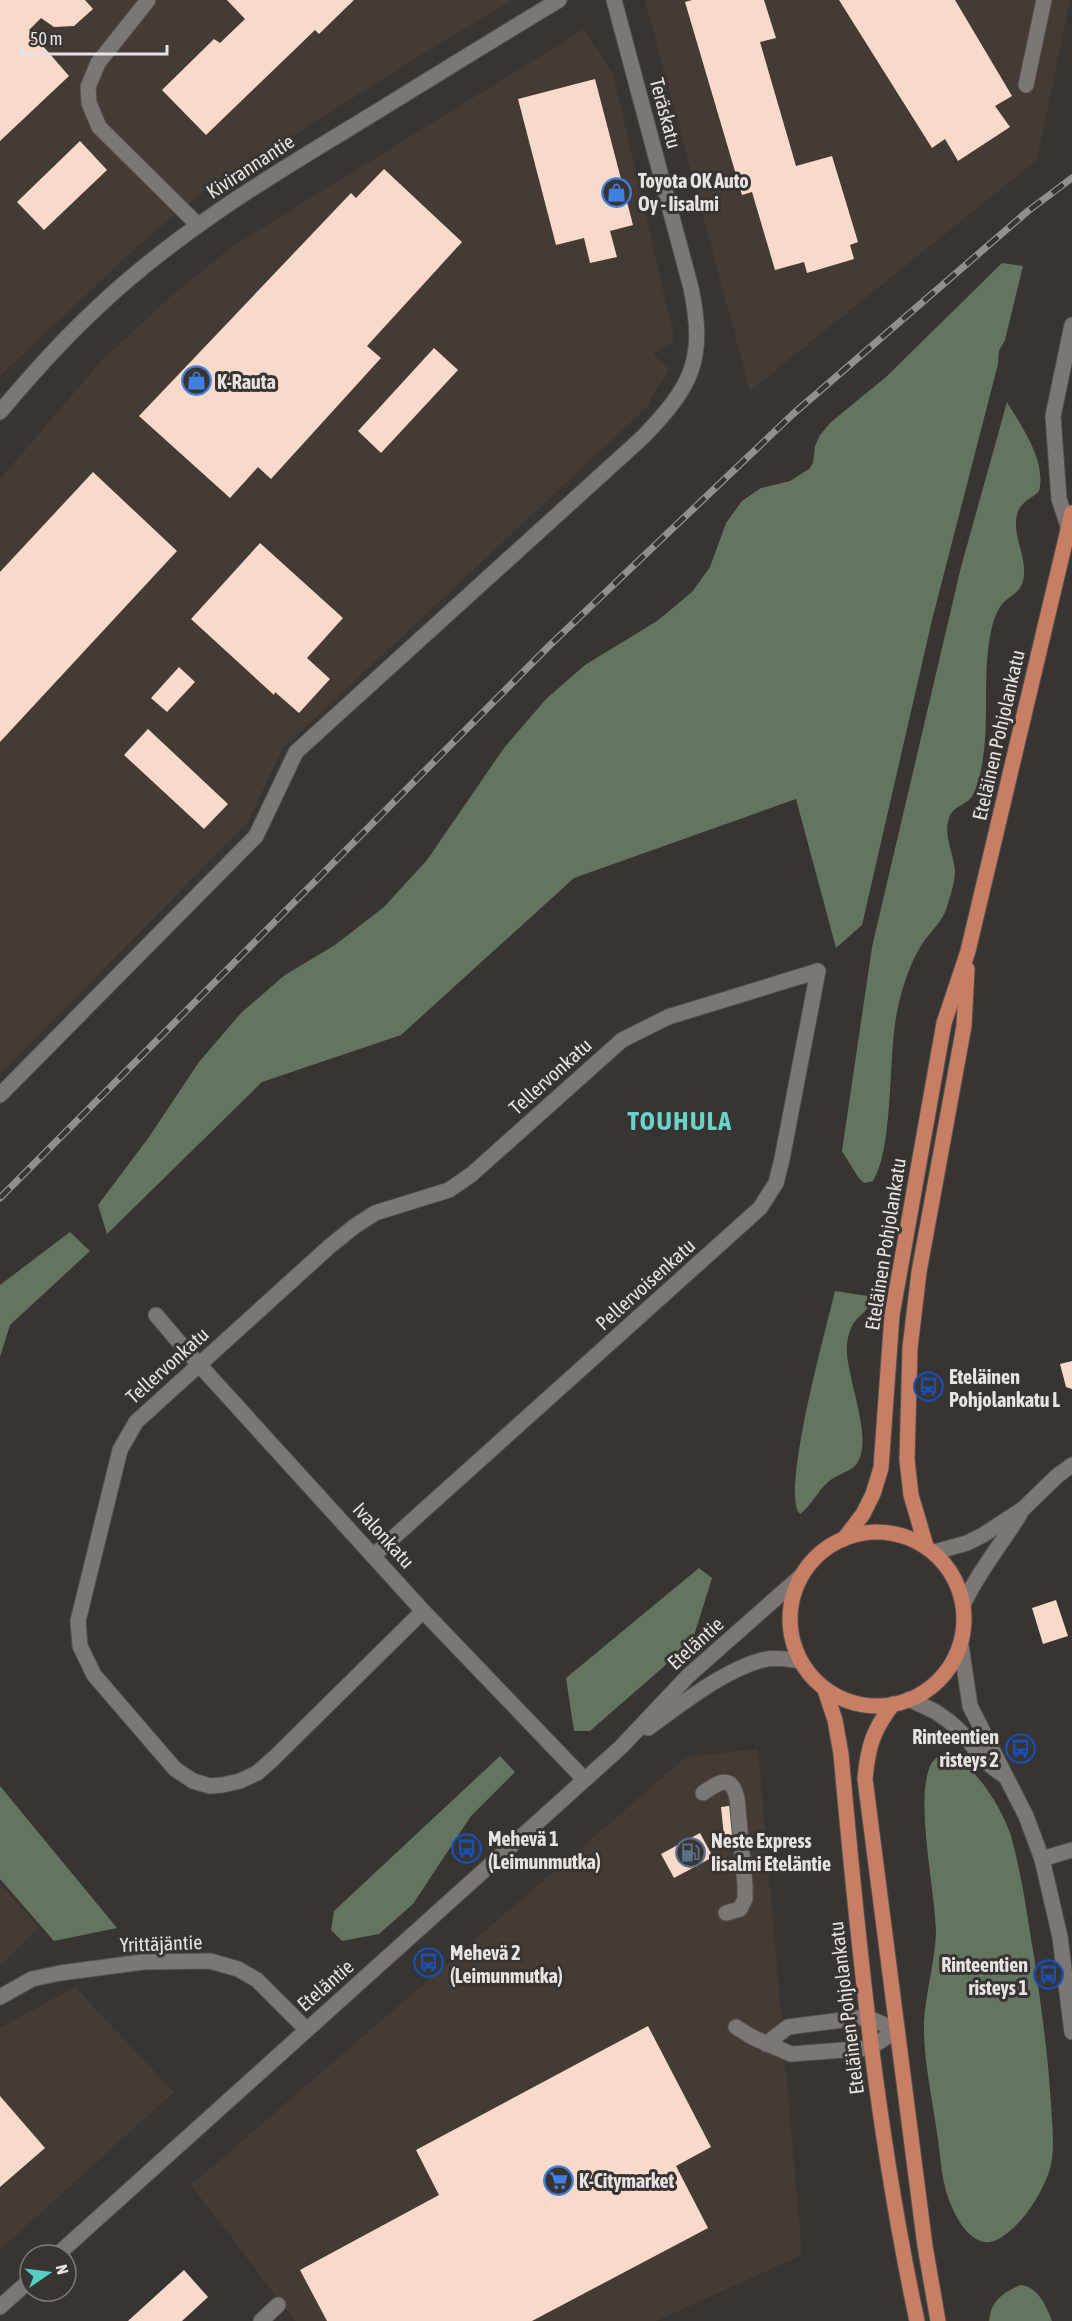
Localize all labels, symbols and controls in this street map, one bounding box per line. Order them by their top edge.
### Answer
scale bar [21,18,166,56]
text: 50 m [30,28,62,49]
street label: Teräskatu [646,75,686,151]
street label: Kivirannantie [202,129,298,203]
place label: Toyota OK Auto Oy - Iisalmi [638,169,749,215]
shop icon: Toyota OK Auto Oy - Iisalmi [601,176,633,208]
shop icon: K-Rauta [180,365,212,397]
place label: K-Rauta [217,370,276,393]
street label: Eteläinen Pohjolankatu [967,648,1029,822]
street label: Tellervonkatu [504,1033,596,1119]
district label: TOUHULA [627,1106,733,1136]
street label: Eteläinen Pohjolankatu [860,1156,910,1332]
street label: Pellervoisenkatu [591,1233,699,1335]
street label: Tellervonkatu [121,1322,213,1408]
place label: Eteläinen Pohjolankatu L [949,1365,1060,1411]
bus stop icon: Eteläinen Pohjolankatu L [912,1371,944,1403]
street label: Ivalonkatu [349,1498,419,1572]
street label: Eteläntie [662,1612,728,1674]
place label: Rinteentien risteys 2 [912,1725,999,1771]
bus stop icon: Rinteentien risteys 2 [1004,1732,1036,1764]
place label: Mehevä 1 (Leimunmutka) [488,1827,601,1873]
place label: Neste Express Iisalmi Eteläntie [711,1829,831,1875]
bus stop icon: Mehevä 1 (Leimunmutka) [451,1833,483,1865]
fuel station icon: Neste Express Iisalmi Eteläntie [674,1836,706,1868]
street label: Eteläinen Pohjolankatu [824,1920,868,2096]
street label: Yrittäjäntie [119,1930,203,1956]
place label: Mehevä 2 (Leimunmutka) [450,1941,563,1987]
bus stop icon: Mehevä 2 (Leimunmutka) [413,1947,445,1979]
place label: Rinteentien risteys 1 [941,1953,1028,1999]
street label: Eteläntie [292,1954,358,2016]
bus stop icon: Rinteentien risteys 1 [1033,1959,1065,1991]
supermarket icon: K-Citymarket [542,2164,574,2196]
place label: K-Citymarket [579,2169,674,2192]
north arrow [18,2243,78,2303]
text: N [53,2263,72,2276]

